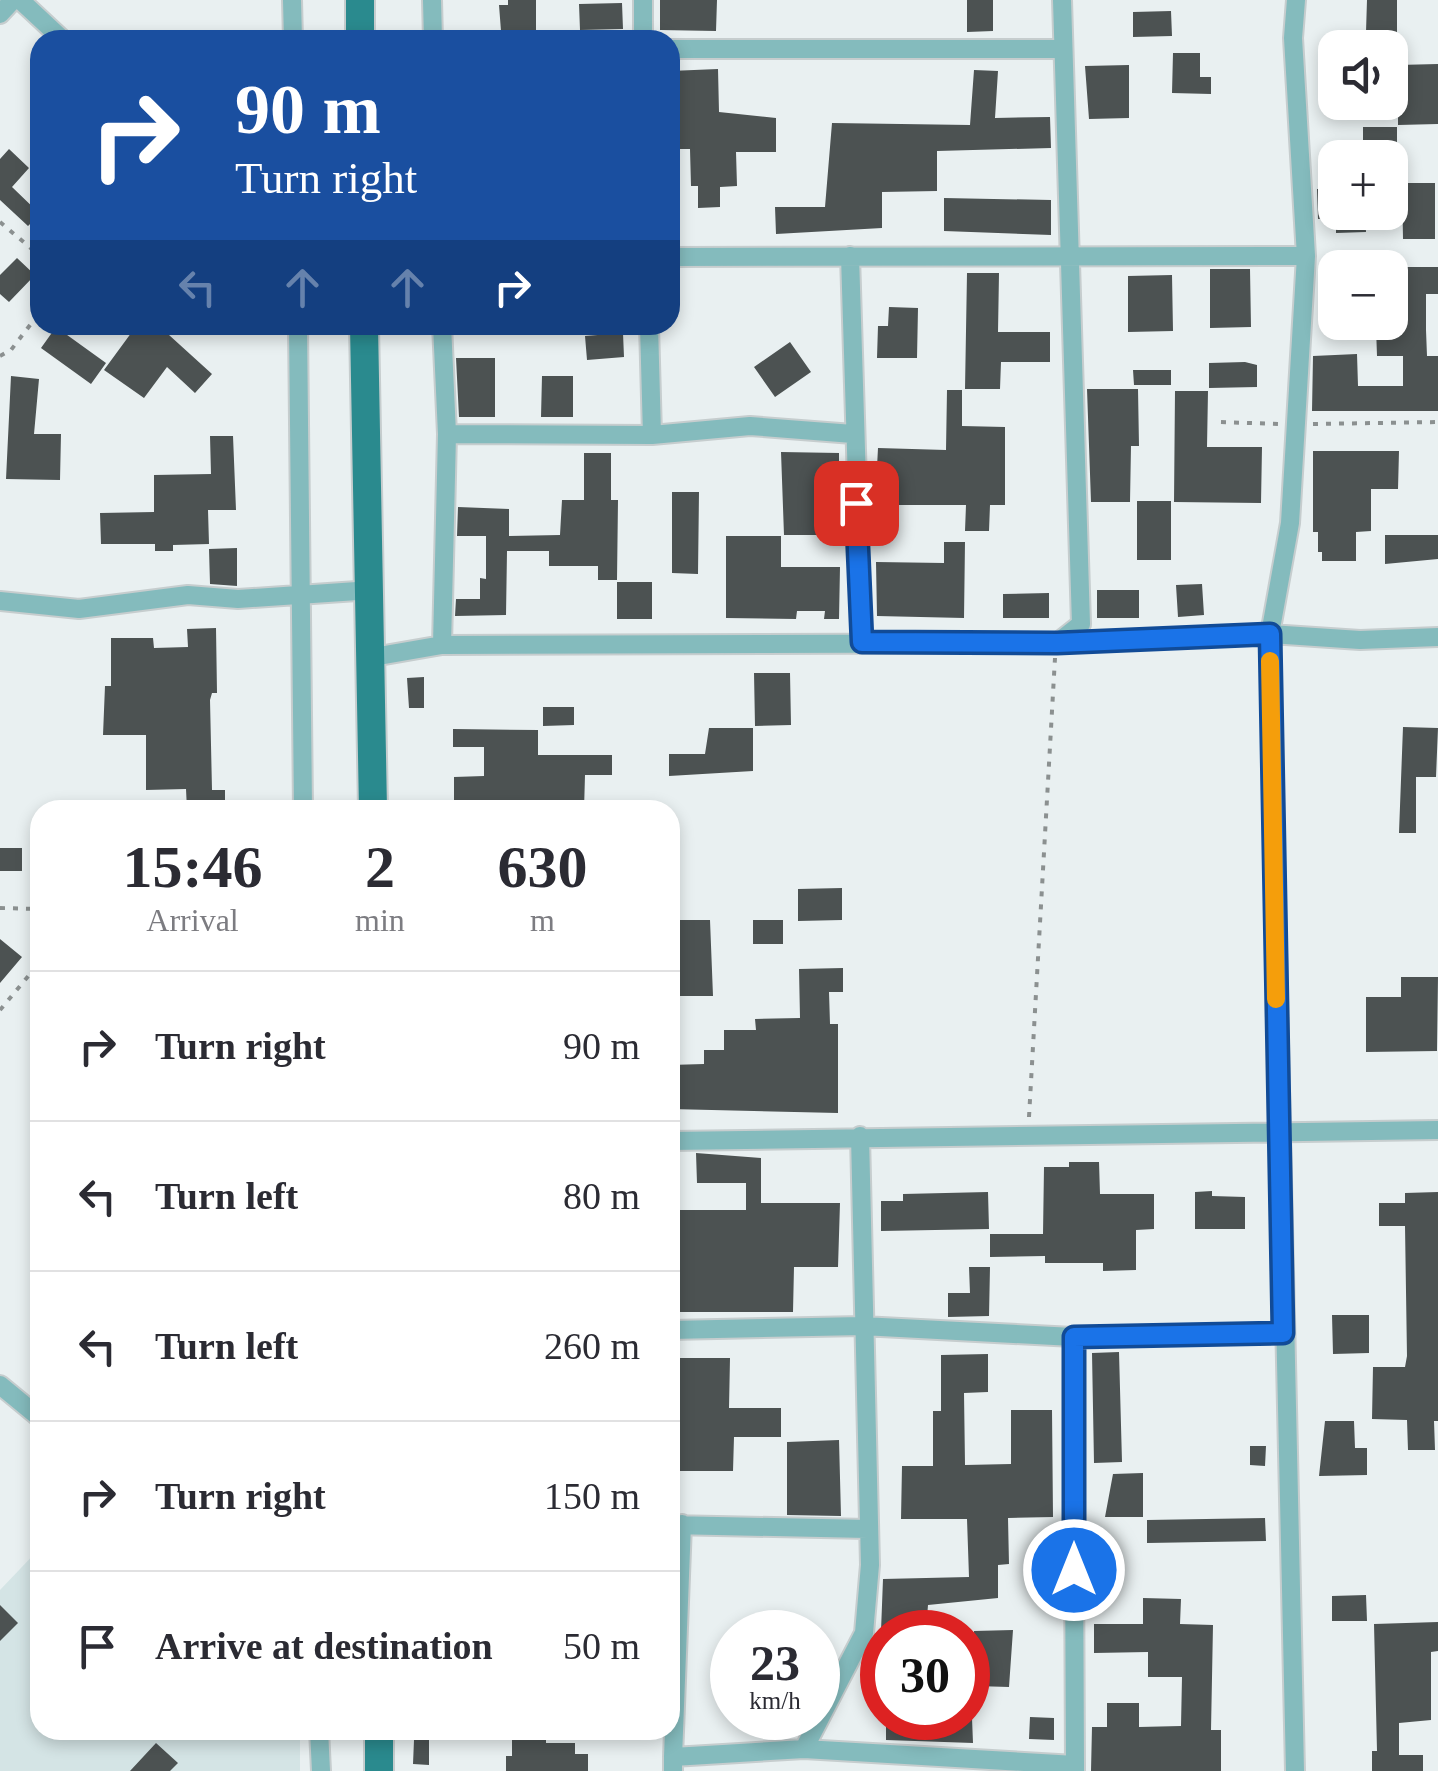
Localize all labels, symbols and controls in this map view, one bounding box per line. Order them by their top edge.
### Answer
map controls [1318,30,1408,340]
button: sound [1318,30,1408,120]
icon: right [70,70,200,200]
text: 90 m [235,71,381,148]
button: + [1318,140,1408,230]
text: Turn right [235,153,417,203]
button: − [1318,250,1408,340]
icon: left [170,260,225,315]
icon: ahead [275,260,330,315]
icon: ahead [380,260,435,315]
icon: right [485,260,540,315]
pin [814,461,899,546]
icon: arrive [829,476,884,531]
text: 15:46 [123,834,263,900]
text: 2 [365,834,395,900]
text: 630 [497,834,587,900]
text: Arrival [146,902,239,938]
text: min [355,902,405,938]
text: m [530,902,555,938]
icon: right [70,1019,125,1074]
text: Turn right [155,1025,326,1067]
text: 90 m [563,1025,640,1067]
icon: left [70,1169,125,1224]
text: Turn left [155,1175,298,1217]
text: 80 m [563,1175,640,1217]
icon: left [70,1319,125,1374]
text: Turn left [155,1325,298,1367]
text: 260 m [544,1325,640,1367]
icon: right [70,1469,125,1524]
text: Turn right [155,1475,326,1517]
text: 150 m [544,1475,640,1517]
position arrow [1022,1518,1126,1622]
speed limit sign: 30 [860,1610,990,1740]
icon: arrive [70,1619,125,1674]
text: Arrive at destination [155,1625,493,1667]
text: 50 m [563,1625,640,1667]
text: 23 [750,1635,800,1691]
text: km/h [749,1687,801,1714]

